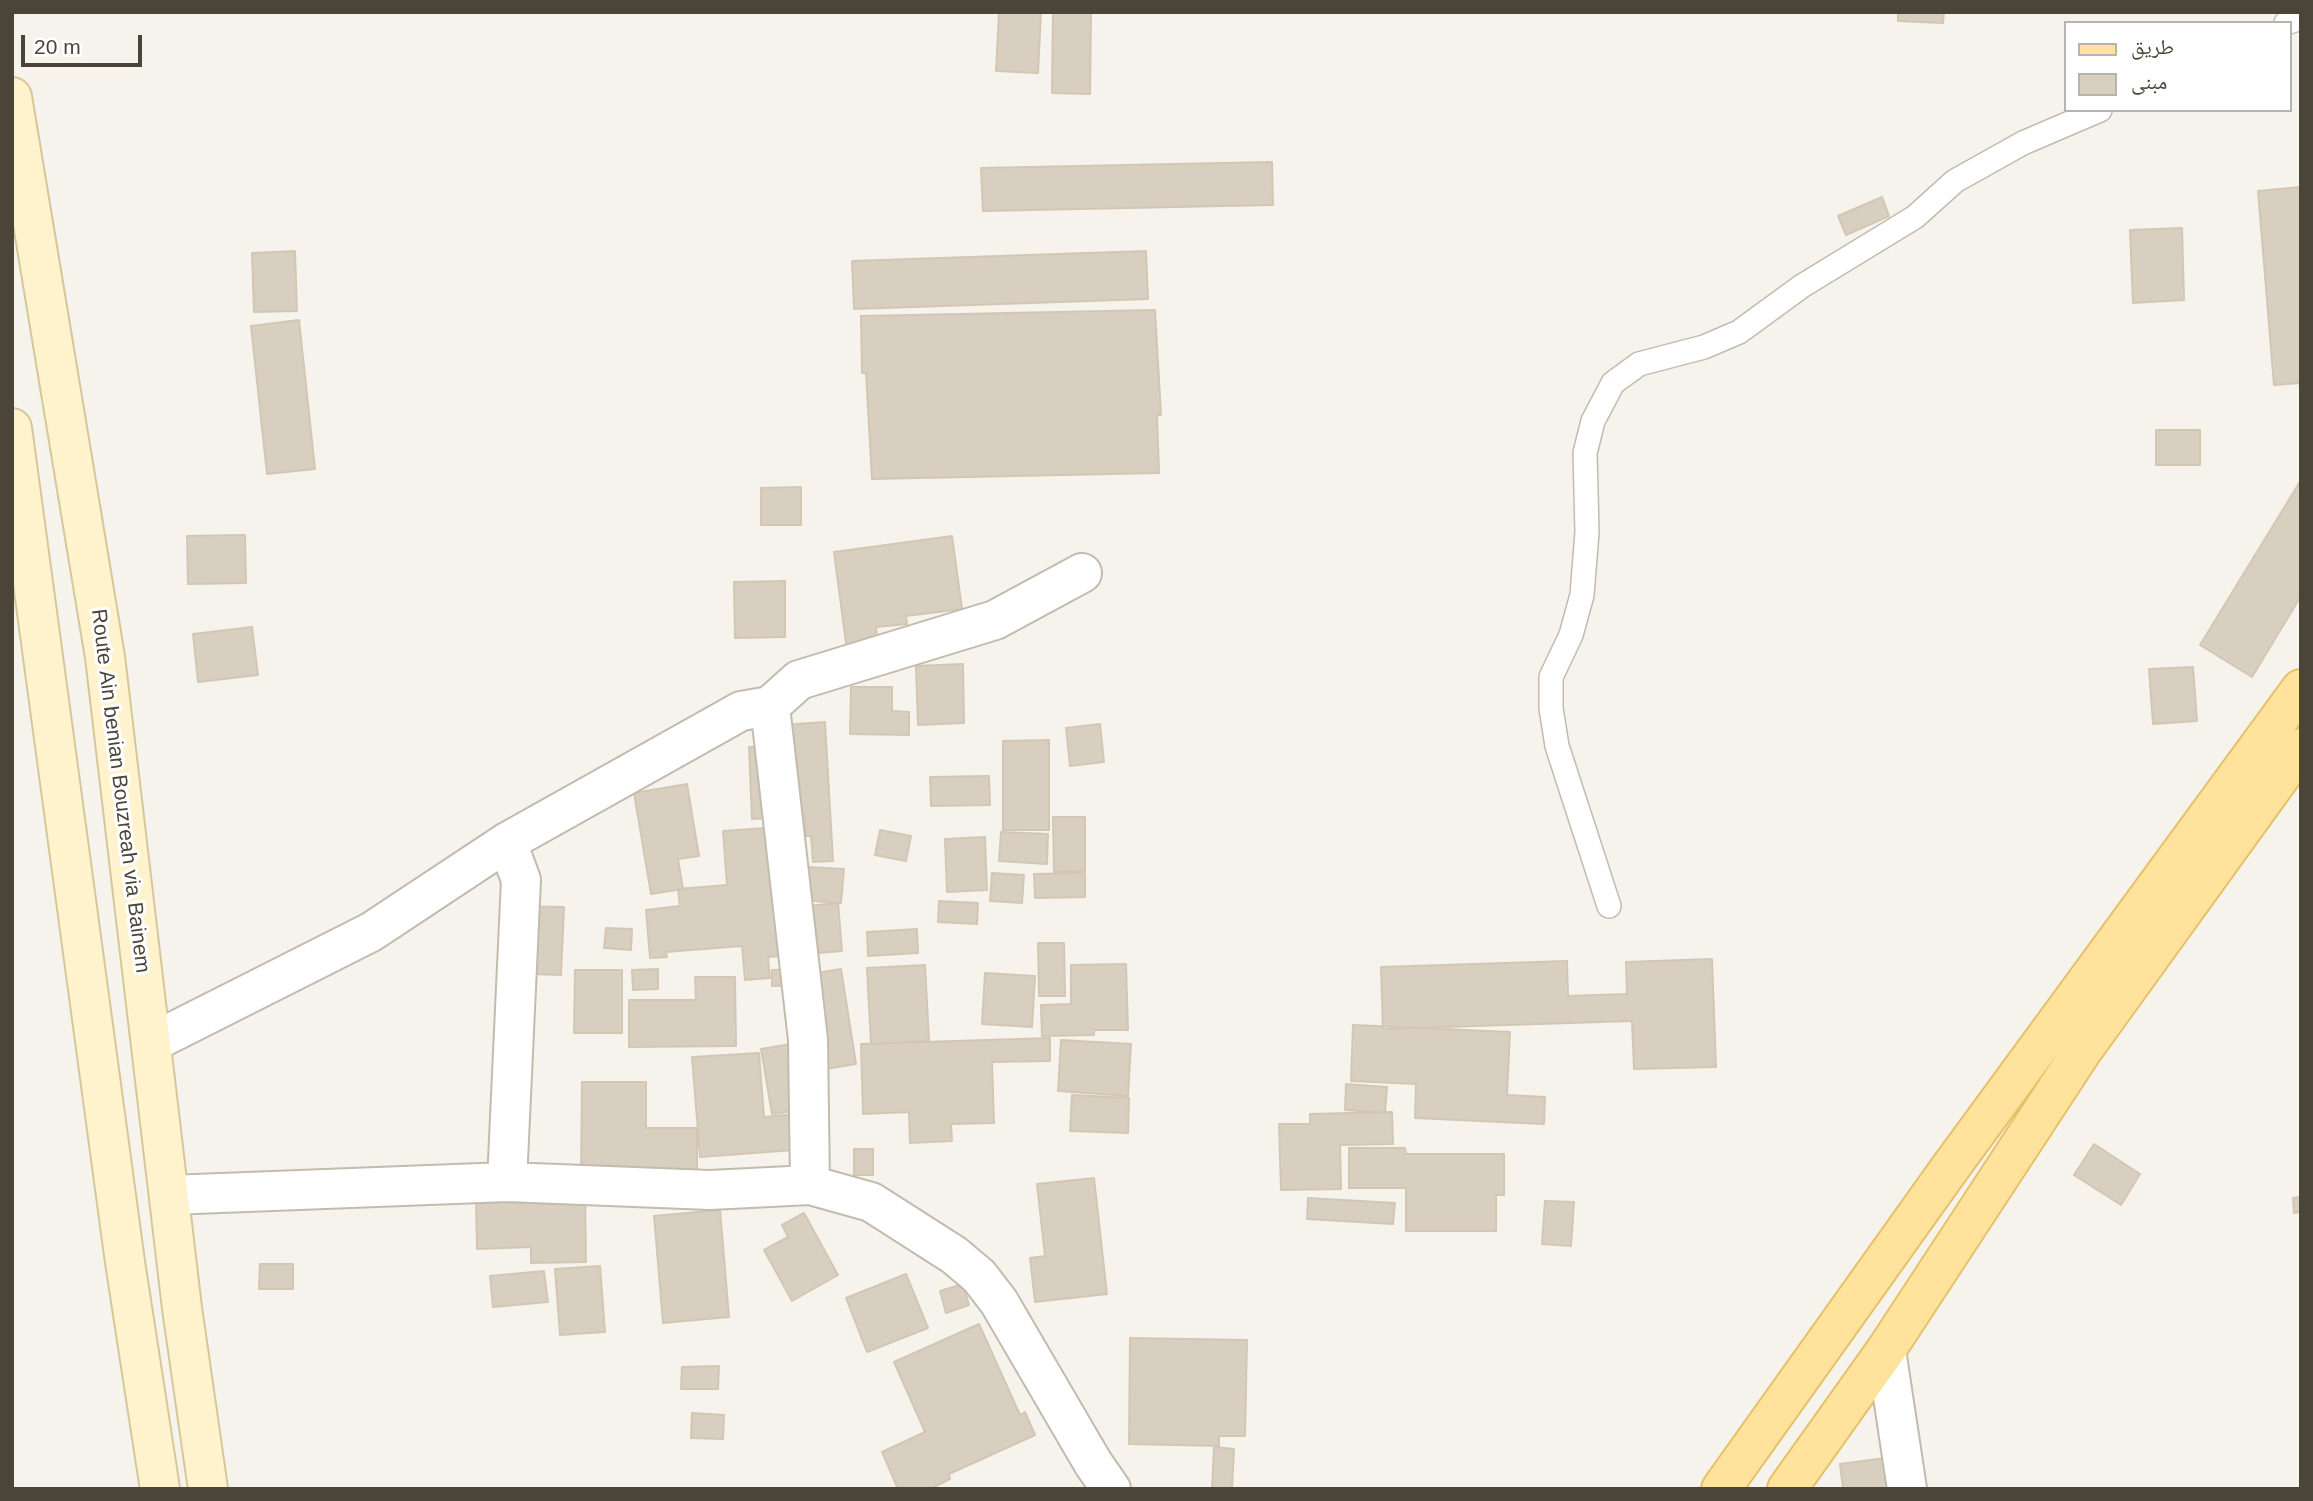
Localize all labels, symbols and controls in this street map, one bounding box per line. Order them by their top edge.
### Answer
scale bar [24,21,145,65]
legend [2064,21,2292,112]
text: 20 m [34,35,81,58]
text: طريق [2131,35,2174,58]
text: مبنى [2131,70,2167,93]
street label: Route Ain benian Bouzreah via Bainem [85,608,155,974]

